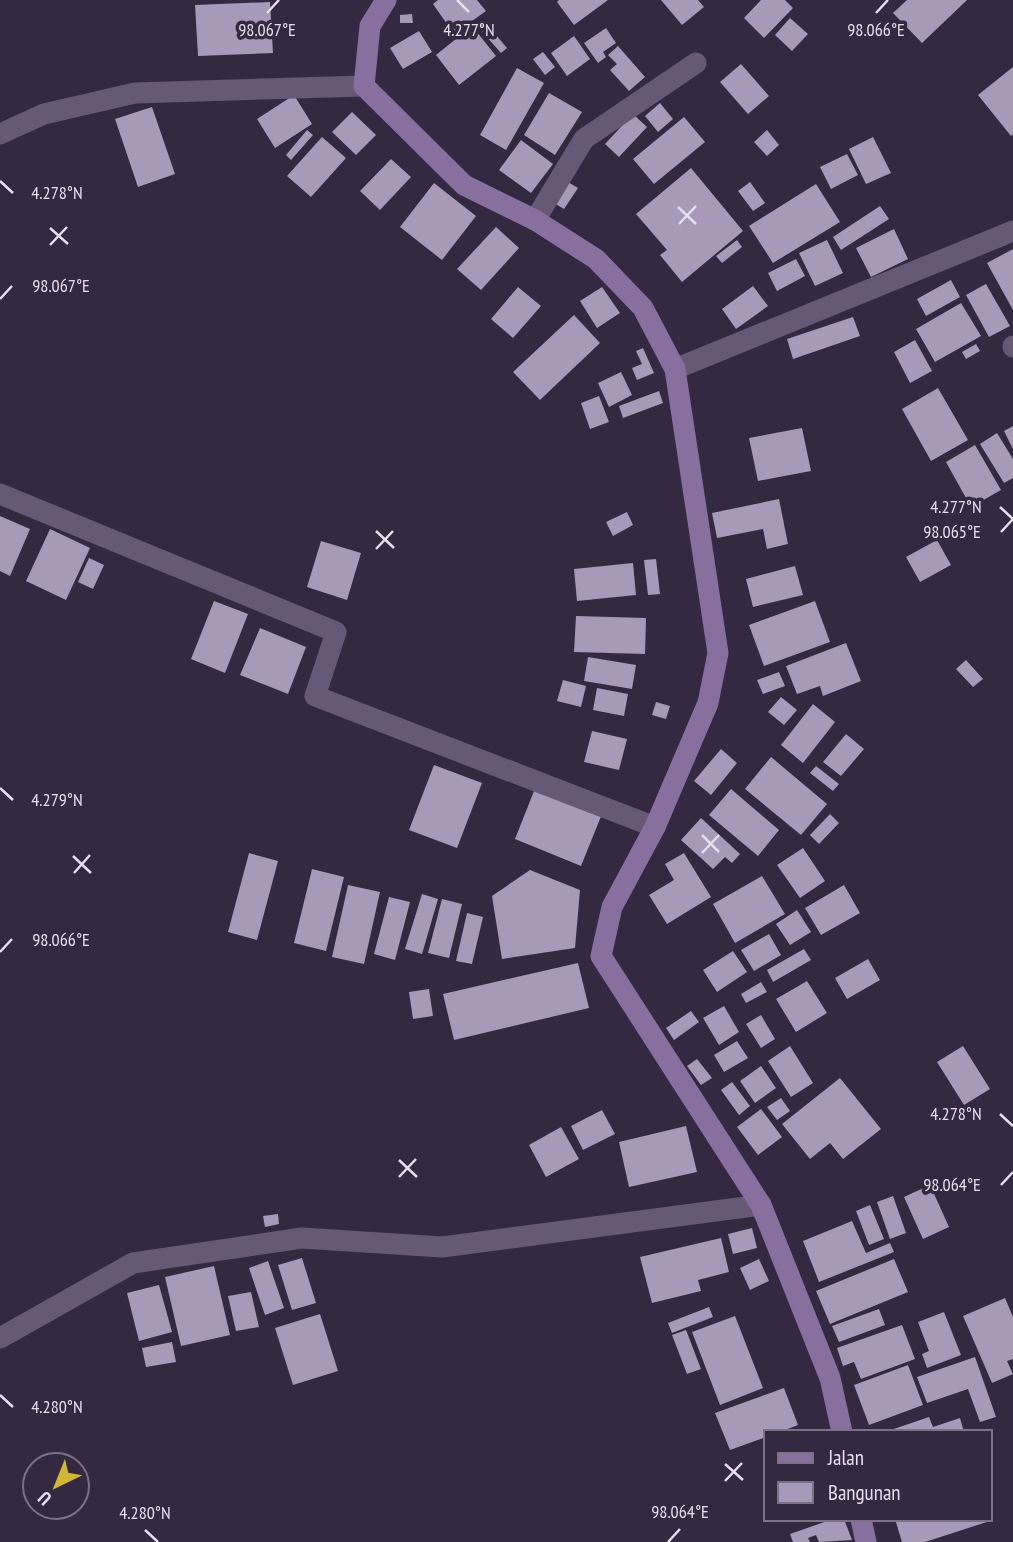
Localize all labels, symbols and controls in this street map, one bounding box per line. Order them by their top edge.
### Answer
text: 98.067°E [238,18,296,41]
text: 4.277°N [443,18,495,41]
text: 98.066°E [847,18,905,41]
text: 4.278°N [31,181,83,204]
text: 98.067°E [32,274,90,297]
text: 4.277°N [930,495,982,518]
text: 98.065°E [923,520,981,543]
text: 4.279°N [31,788,83,811]
text: 98.066°E [32,928,90,951]
text: 4.278°N [930,1102,982,1125]
text: 98.064°E [923,1173,981,1196]
text: 4.280°N [31,1395,83,1418]
legend [764,1430,992,1521]
text: Jalan [827,1444,864,1471]
north arrow [21,1451,91,1521]
text: Bangunan [828,1479,901,1506]
text: U [33,1486,56,1511]
text: 98.064°E [651,1500,709,1523]
text: 4.280°N [119,1501,171,1524]

